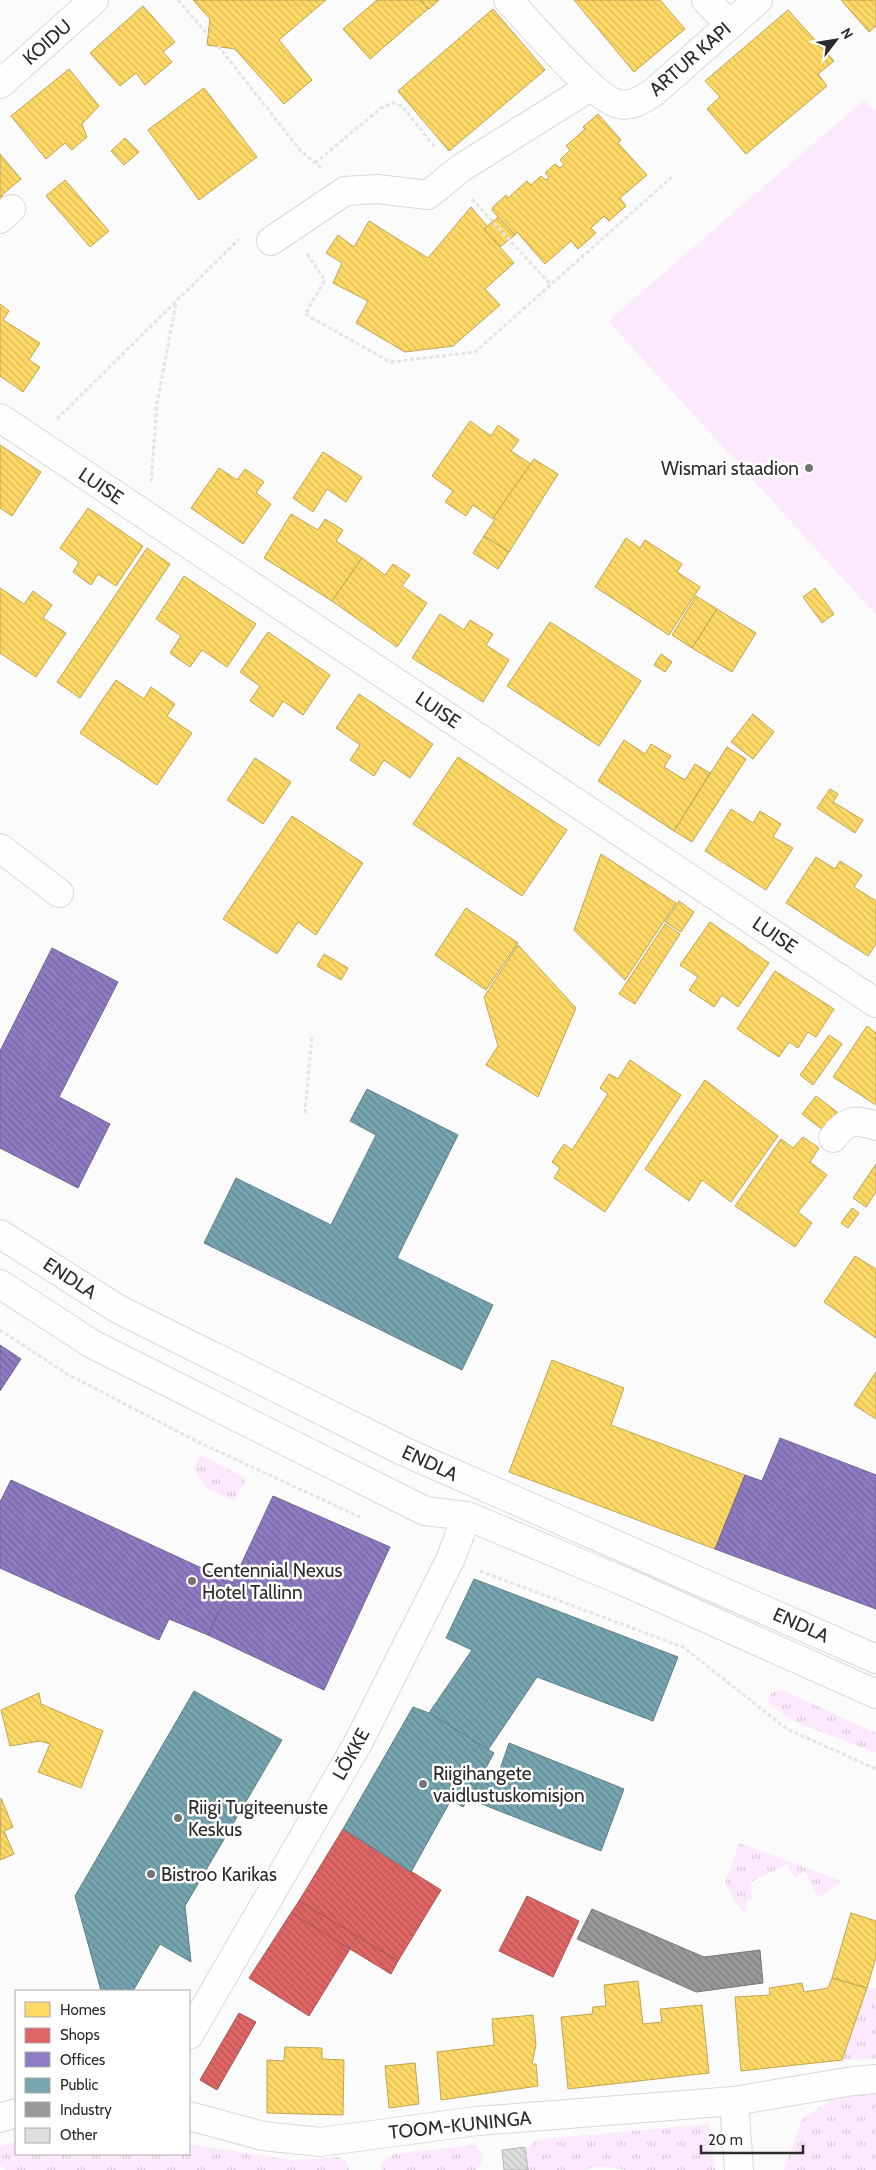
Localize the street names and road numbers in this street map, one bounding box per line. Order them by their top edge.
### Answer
street label: KOIDU [18,14,76,70]
street label: ARTUR KAPI [644,17,736,101]
street label: LUISE [74,463,128,509]
street label: LUISE [411,687,465,733]
street label: LUISE [748,912,802,958]
street label: ENDLA [39,1252,101,1304]
street label: ENDLA [398,1440,462,1486]
street label: ENDLA [769,1603,833,1648]
street label: LÕKKE [327,1724,375,1784]
street label: TOOM-KUNINGA [388,2106,533,2144]

